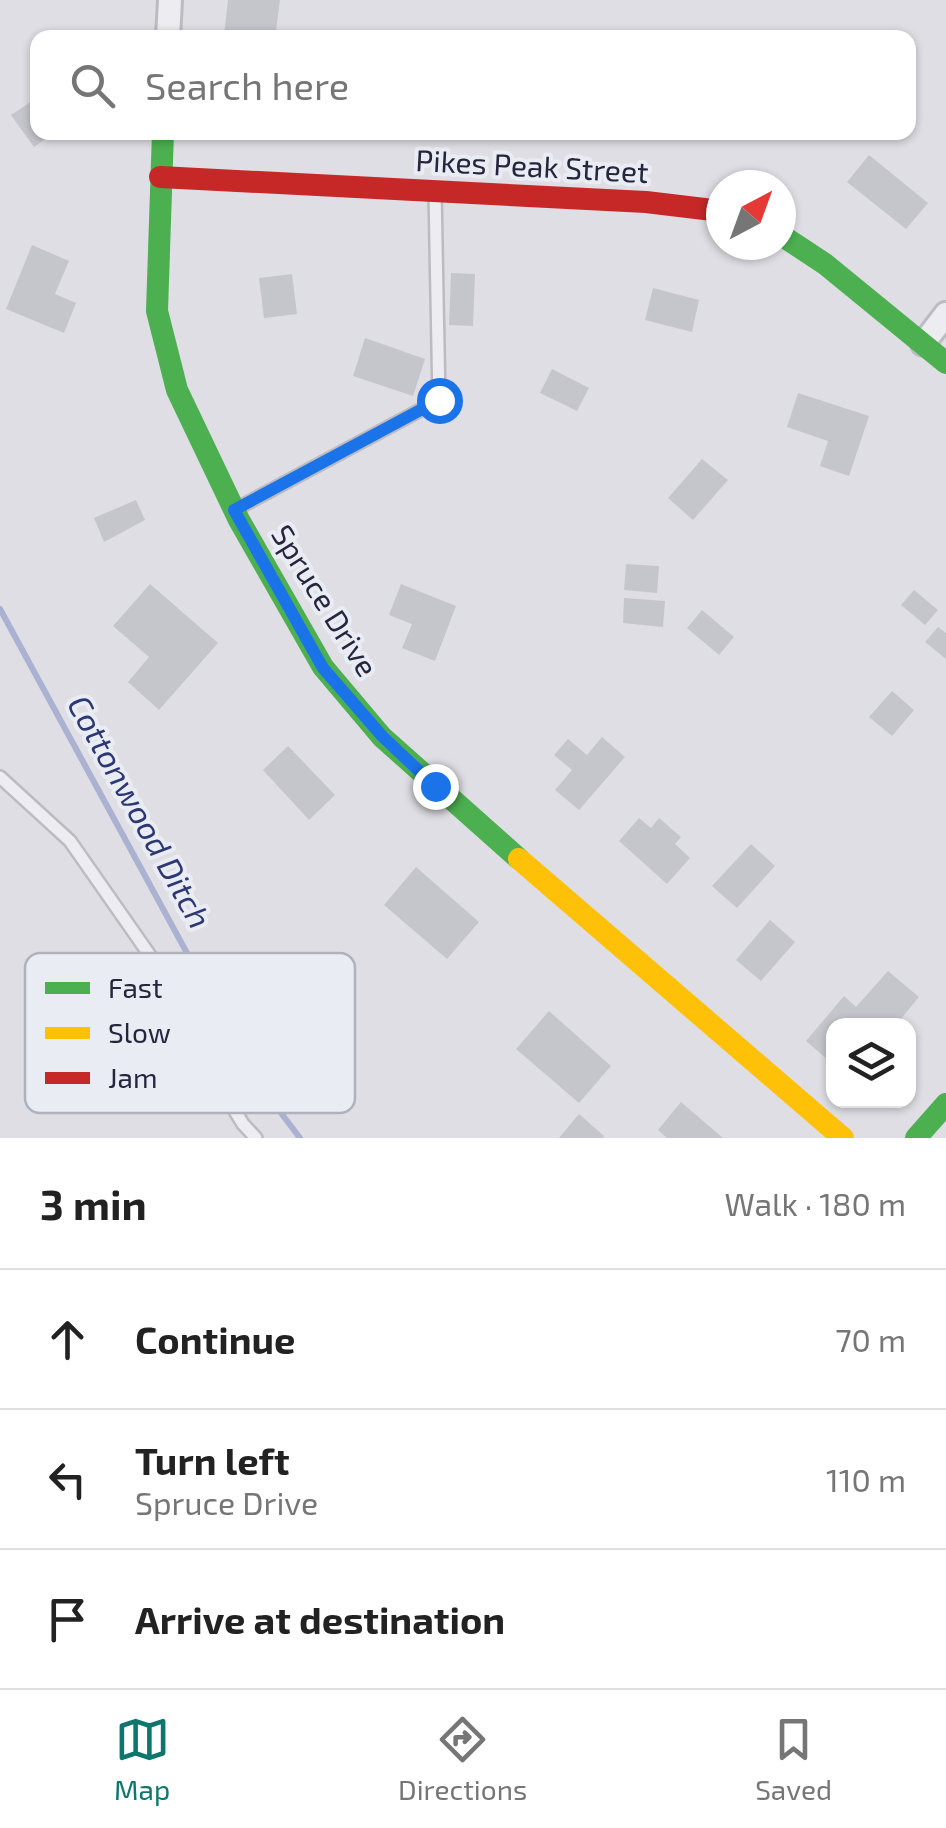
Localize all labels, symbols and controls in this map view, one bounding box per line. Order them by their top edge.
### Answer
search box [30,30,916,140]
icon: search [65,58,120,113]
text: Search here [145,62,349,108]
street label: Pikes Peak Street [415,141,649,189]
north arrow [706,170,796,260]
route start [417,378,463,424]
street label: Spruce Drive [265,518,386,682]
water label: Cottonwood Ditch [61,688,220,934]
route end [413,764,459,810]
legend [25,953,355,1113]
text: Fast [108,970,163,1004]
text: Slow [108,1015,171,1049]
map controls [826,1018,916,1108]
button: layers [826,1018,916,1108]
text: Jam [108,1060,157,1094]
text: 3 min [40,1178,147,1228]
text: Walk · 180 m [725,1184,906,1222]
icon: ahead [40,1312,95,1367]
text: Continue [135,1316,295,1362]
text: 70 m [835,1320,906,1358]
text: Turn left [135,1437,290,1483]
icon: left [40,1452,95,1507]
text: 110 m [826,1460,906,1498]
text: Spruce Drive [135,1483,318,1521]
icon: arrive [40,1592,95,1647]
text: Arrive at destination [135,1596,505,1642]
tab: Map [114,1712,170,1806]
tab: Directions [398,1712,527,1806]
tab: Saved [755,1712,832,1806]

